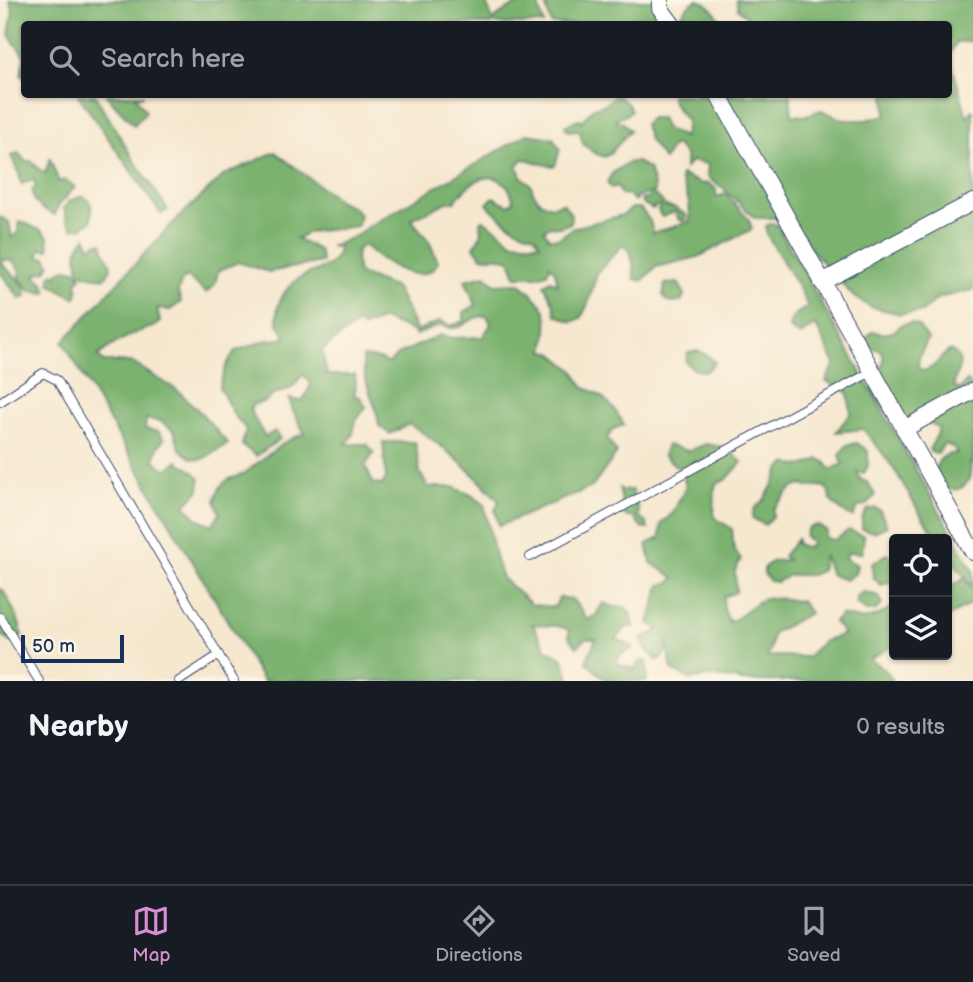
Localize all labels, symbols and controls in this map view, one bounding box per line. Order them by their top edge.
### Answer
search box [21,21,952,98]
icon: search [45,41,83,79]
text: Search here [101,44,245,75]
map controls [889,534,952,660]
button: locate [889,534,952,597]
button: layers [889,597,952,660]
scale bar [21,632,124,664]
text: 50 m [32,635,75,658]
text: Nearby [28,709,128,745]
text: 0 results [856,713,945,741]
tab: Map [132,902,171,967]
tab: Directions [435,902,523,967]
tab: Saved [787,902,841,967]

